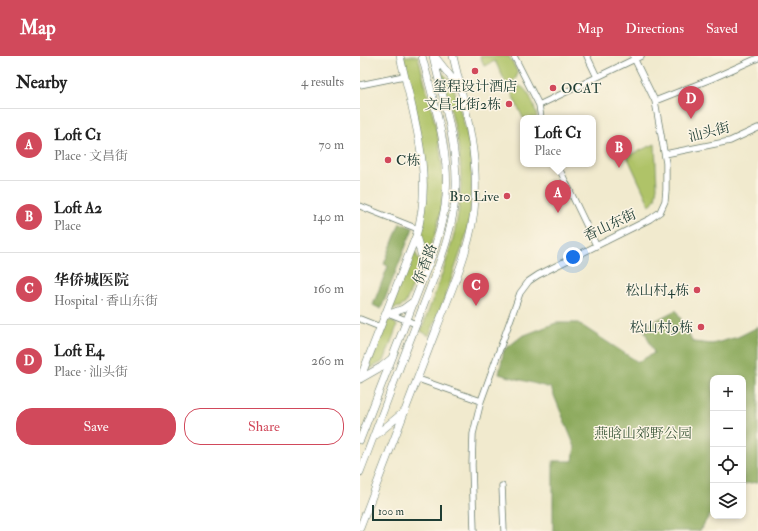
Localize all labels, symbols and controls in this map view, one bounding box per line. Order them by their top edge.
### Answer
text: Map [20,16,56,40]
text: Map [577,20,603,37]
text: Directions [625,20,684,37]
text: Saved [706,20,738,37]
marker: 玺程设计酒店 [470,66,480,76]
text: Nearby [16,72,67,93]
text: 4 results [301,74,344,90]
place label: 玺程设计酒店 [433,78,517,95]
place label: OCAT [561,80,602,97]
marker: OCAT [548,83,558,93]
pin: D [678,86,704,119]
place label: 文昌北街2栋 [424,96,501,113]
marker: 文昌北街2栋 [504,99,514,109]
popup [520,115,596,167]
street label: 汕头街 [687,119,731,145]
text: Loft C1 [534,124,582,143]
text: Loft C1 [54,126,101,145]
pin: B [606,135,632,168]
text: A [25,137,33,153]
text: 70 m [319,137,344,153]
text: Place [534,143,561,159]
text: Place · 文昌街 [54,148,128,164]
place label: C栋 [396,152,420,169]
marker: C栋 [383,155,393,165]
pin: A [545,180,571,213]
place label: B10 Live [449,188,499,205]
marker: B10 Live [502,191,512,201]
text: Loft A2 [54,199,102,218]
street label: 香山东街 [581,205,639,245]
text: B [25,209,33,225]
text: 140 m [313,209,344,225]
text: Place [54,218,81,234]
street label: 侨香路 [410,241,440,287]
your location [563,247,583,267]
text: 华侨城医院 [54,271,129,290]
pin: C [463,273,489,306]
text: C [24,281,34,297]
text: 160 m [313,281,344,297]
place label: 松山村4栋 [625,282,689,299]
marker: 松山村4栋 [692,285,702,295]
text: Hospital · 香山东街 [54,293,158,309]
place label: 松山村9栋 [630,319,693,336]
marker: 松山村9栋 [696,322,706,332]
text: Loft E4 [54,342,104,361]
text: D [24,353,34,369]
text: 260 m [311,353,344,369]
text: Place · 汕头街 [54,364,128,380]
map controls [710,375,746,519]
button: + [710,375,746,411]
button: Save [16,408,176,445]
button: Share [184,408,344,445]
button: − [710,411,746,447]
park label: 燕晗山郊野公园 [594,425,692,442]
button: locate [710,447,746,483]
button: layers [710,483,746,519]
scale bar [372,503,442,522]
text: 100 m [378,505,404,518]

